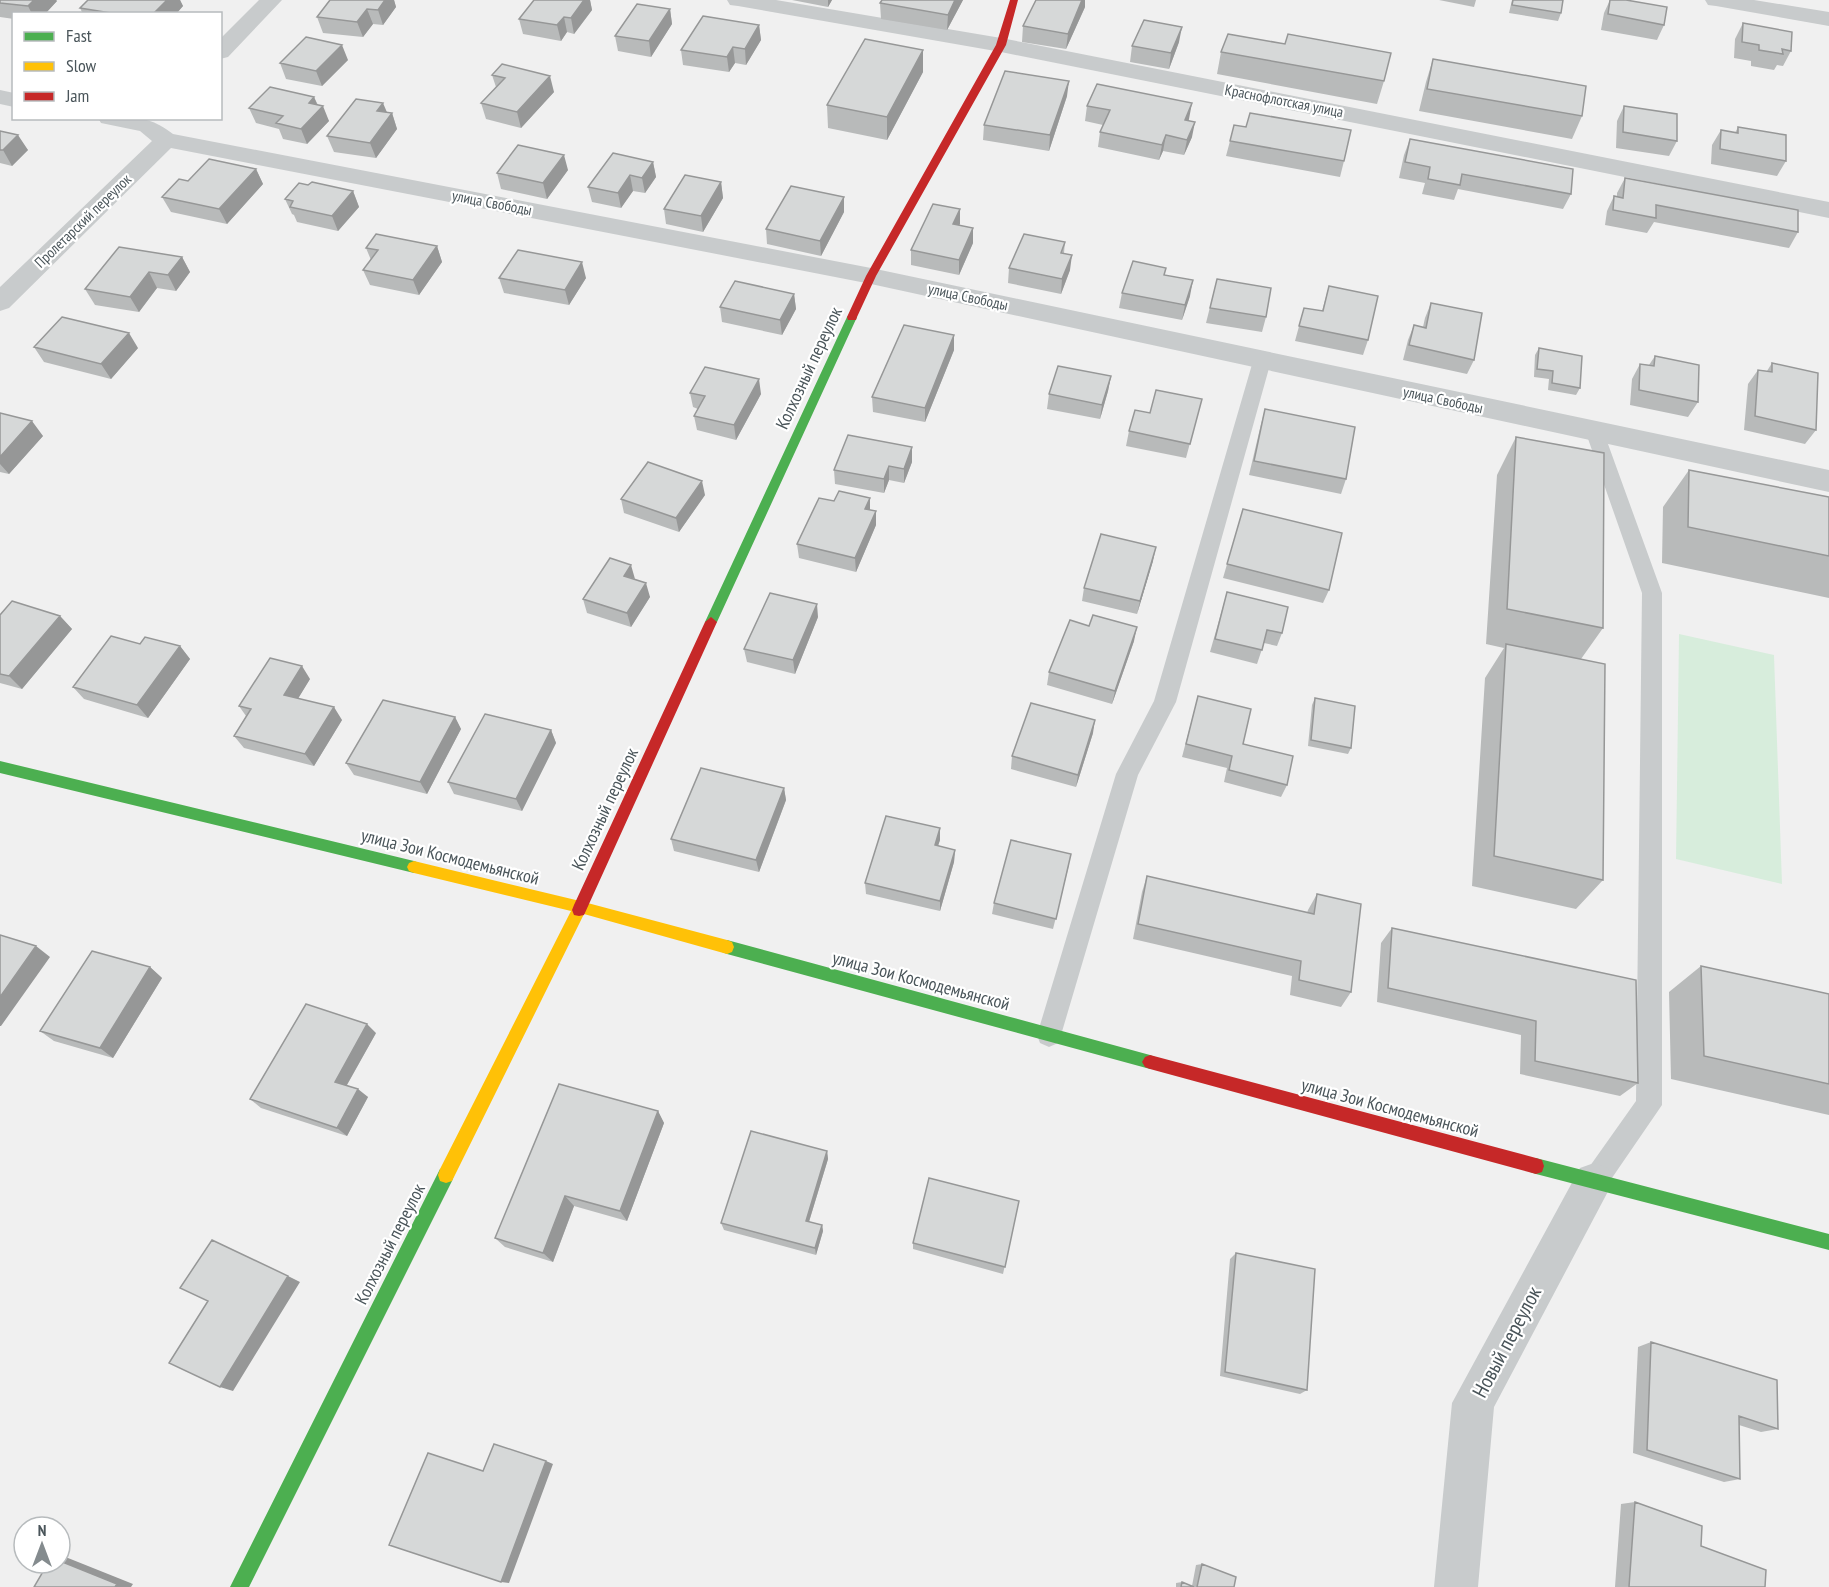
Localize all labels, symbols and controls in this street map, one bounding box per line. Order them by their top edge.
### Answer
legend [12,12,222,120]
text: Fast [66,24,92,47]
text: Slow [66,54,97,77]
street label: Краснофлотская улица [1223,80,1345,121]
text: Jam [65,84,89,107]
street label: Пролетарский переулок [30,170,135,272]
street label: улица Свободы [451,185,534,220]
street label: улица Свободы [927,279,1010,314]
street label: Колхозный переулок [770,303,847,433]
street label: улица Свободы [1402,382,1485,417]
street label: Колхозный переулок [566,744,643,874]
street label: улица Зои Космодемьянской [359,823,541,890]
street label: улица Зои Космодемьянской [830,946,1012,1015]
street label: улица Зои Космодемьянской [1299,1073,1481,1142]
street label: Колхозный переулок [349,1180,430,1308]
street label: Новый переулок [1466,1281,1547,1402]
north arrow [12,1515,72,1575]
text: N [38,1520,46,1540]

